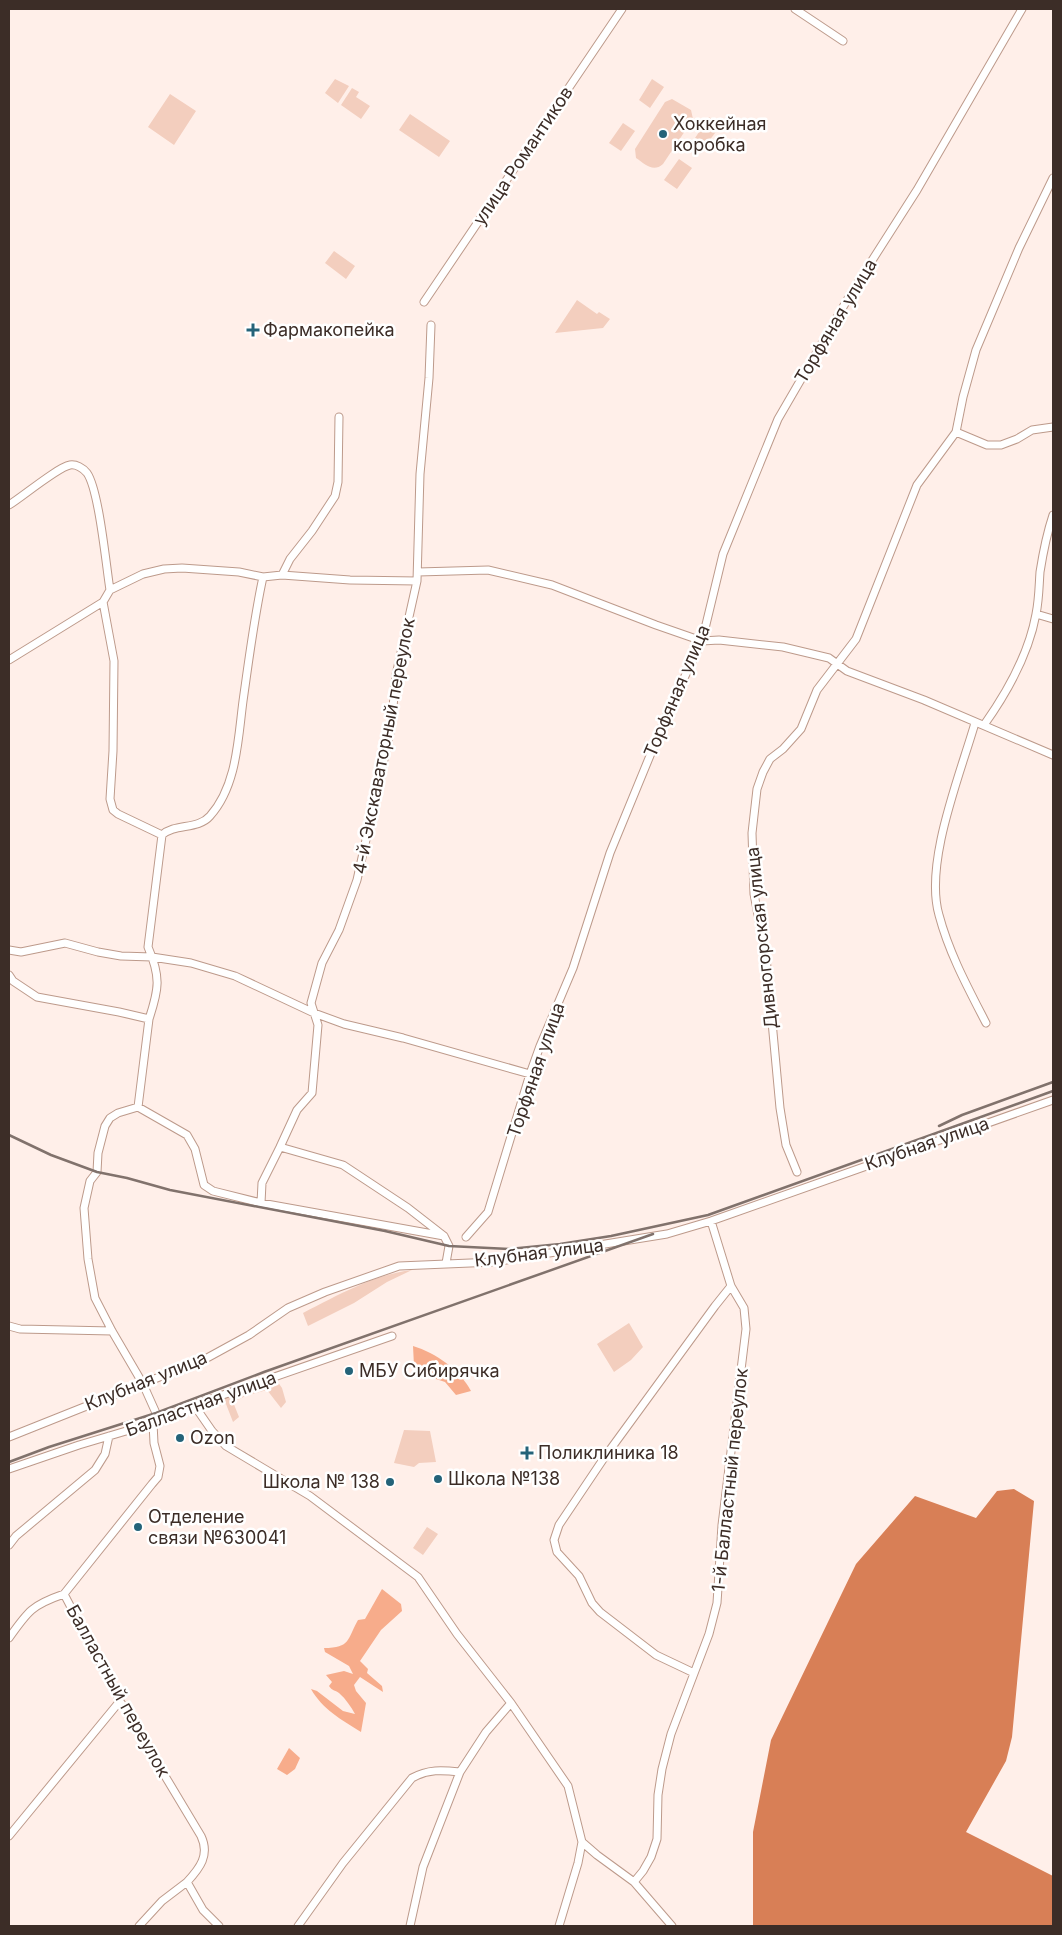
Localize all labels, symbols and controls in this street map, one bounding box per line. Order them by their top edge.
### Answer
street label: улица Романтиков [468,82,577,229]
place label: Хоккейная коробка [673,113,767,155]
marker: Хоккейная коробка [657,128,669,140]
street label: Торфяная улица [790,255,881,387]
place label: Фармакопейка [263,319,395,340]
marker: Фармакопейка [247,324,259,336]
street label: 4-й Экскаваторный переулок [348,616,419,876]
street label: Торфяная улица [639,622,714,760]
street label: Дивногорская улица [742,846,781,1030]
street label: Торфяная улица [503,1000,568,1140]
street label: Клубная улица [862,1112,992,1175]
street label: Клубная улица [473,1234,605,1271]
street label: Клубная улица [82,1346,210,1415]
place label: МБУ Сибирячка [359,1360,500,1381]
marker: МБУ Сибирячка [343,1365,355,1377]
street label: Балластная улица [123,1367,279,1440]
street label: 1-й Балластный переулок [707,1367,752,1593]
place label: Ozon [190,1427,235,1448]
marker: Ozon [174,1432,186,1444]
place label: Поликлиника 18 [538,1442,679,1463]
marker: Поликлиника 18 [520,1446,534,1460]
place label: Школа №138 [448,1468,560,1489]
place label: Школа № 138 [263,1471,380,1492]
marker: Школа №138 [432,1473,444,1485]
marker: Школа № 138 [384,1476,396,1488]
place label: Отделение связи №630041 [148,1506,286,1548]
marker: Отделение связи №630041 [132,1521,144,1533]
street label: Балластный переулок [62,1601,175,1781]

